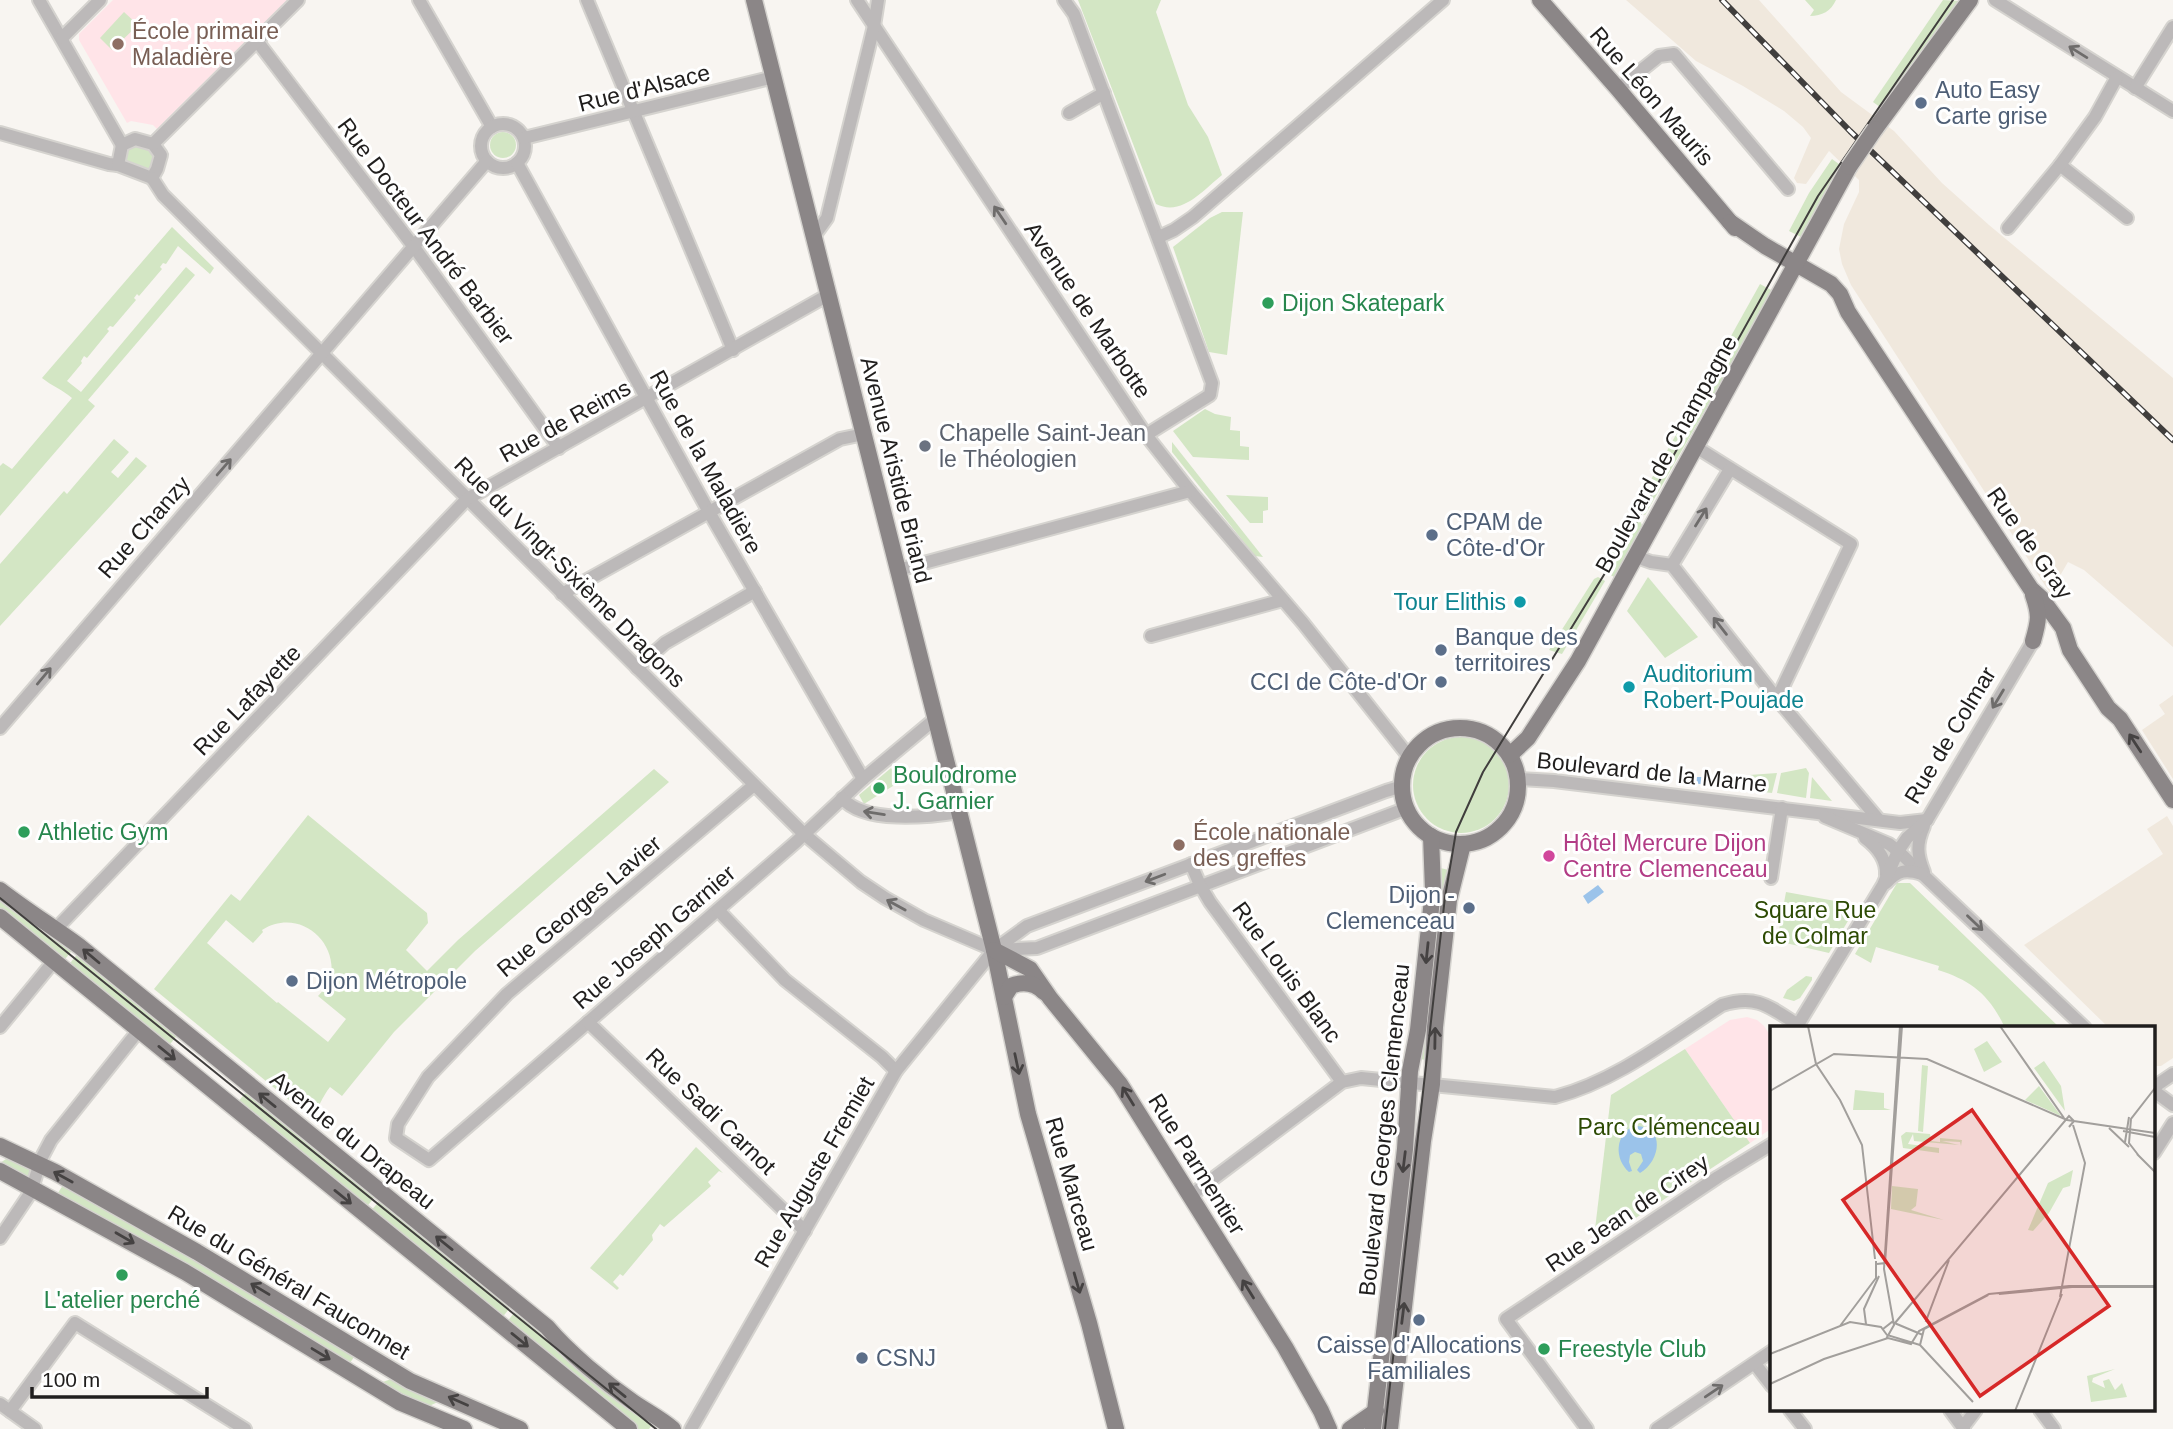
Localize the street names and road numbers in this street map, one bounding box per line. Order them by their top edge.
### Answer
street label: Rue Léon Mauris [1585,21,1719,171]
street label: Rue d'Alsace [575,59,713,117]
street label: Rue Docteur André Barbier [333,113,520,349]
street label: Avenue de Marbotte [1019,217,1157,403]
street label: Boulevard de Champagne [1590,331,1742,577]
street label: Avenue Aristide Briand [855,354,937,586]
street label: Rue de la Maladière [645,366,767,558]
street label: Rue de Reims [495,374,635,468]
street label: Rue du Vingt-Sixième Dragons [449,451,691,693]
street label: Rue Chanzy [93,470,196,583]
street label: Rue de Gray [1982,482,2078,604]
street label: Rue Lafayette [188,639,306,761]
street label: Rue de Colmar [1899,662,2001,808]
street label: Boulevard de la Marne [1536,747,1768,797]
street label: Rue Georges Lavier [492,830,666,982]
street label: Rue Joseph Garnier [568,859,740,1014]
street label: Rue Louis Blanc [1227,897,1347,1047]
street label: Boulevard Georges Clemenceau [1354,963,1414,1297]
street label: Rue Sadi Carnot [641,1043,782,1180]
street label: Avenue du Drapeau [265,1066,441,1214]
street label: Rue Auguste Fremiet [749,1071,880,1272]
street label: Rue Parmentier [1143,1089,1251,1239]
street label: Rue Marceau [1040,1114,1104,1254]
street label: Rue Jean de Cirey [1541,1149,1714,1277]
street label: Rue du Général Fauconnet [163,1199,415,1365]

